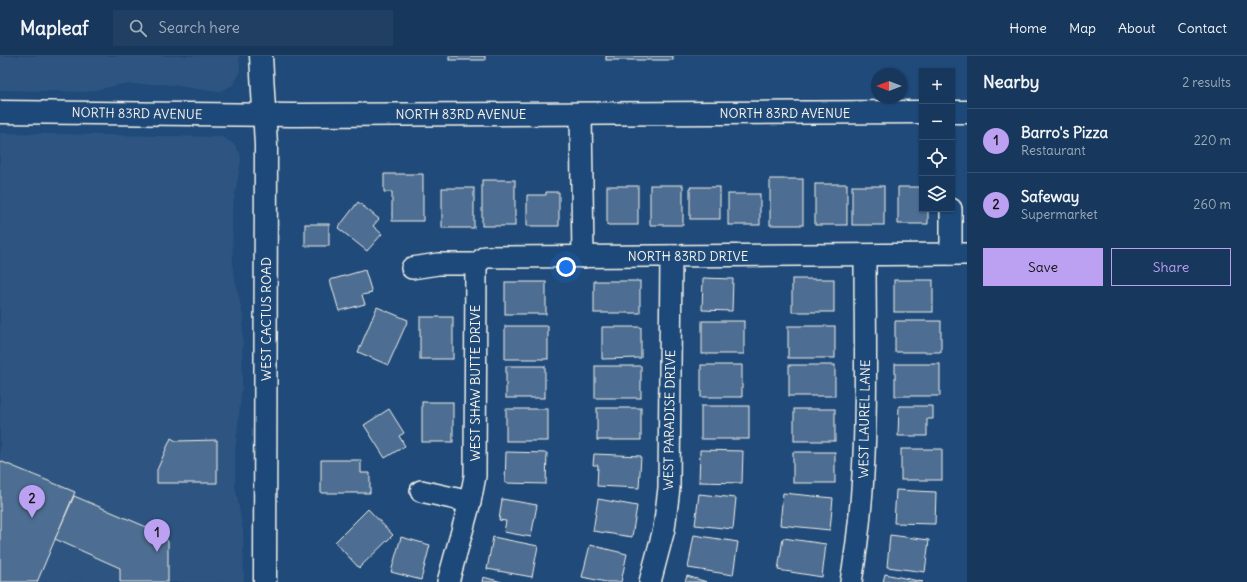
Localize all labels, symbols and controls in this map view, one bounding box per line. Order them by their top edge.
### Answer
search box [113,10,393,46]
text: Mapleaf [20,16,89,40]
icon: search [127,17,149,39]
text: Search here [159,18,240,37]
text: Home [1009,19,1047,37]
text: Map [1069,19,1096,37]
text: About [1118,19,1156,37]
text: Contact [1178,19,1227,37]
north arrow [871,68,907,104]
map controls [919,68,955,212]
button: + [919,68,955,104]
text: Nearby [983,71,1039,93]
text: 2 results [1182,74,1231,91]
street label: NORTH 83RD AVENUE [71,104,203,123]
button: − [919,104,955,140]
street label: NORTH 83RD AVENUE [720,105,851,122]
street label: NORTH 83RD AVENUE [396,106,527,123]
text: Barro's Pizza [1021,123,1108,142]
text: 1 [993,132,999,149]
text: 220 m [1194,132,1231,149]
button: locate [919,140,955,176]
text: Restaurant [1021,142,1086,159]
button: layers [919,176,955,212]
text: Safeway [1021,187,1079,206]
text: 2 [992,196,1000,213]
text: 260 m [1193,196,1231,213]
text: Supermarket [1021,206,1098,223]
street label: NORTH 83RD DRIVE [628,248,749,265]
button: Save [983,248,1103,286]
button: Share [1111,248,1231,286]
street label: WEST CACTUS ROAD [258,257,275,381]
your location [556,257,576,277]
street label: WEST SHAW BUTTE DRIVE [467,304,484,461]
street label: WEST PARADISE DRIVE [660,349,679,490]
street label: WEST LAUREL LANE [855,359,874,479]
pin: 2 [19,485,45,518]
pin: 1 [144,519,170,552]

